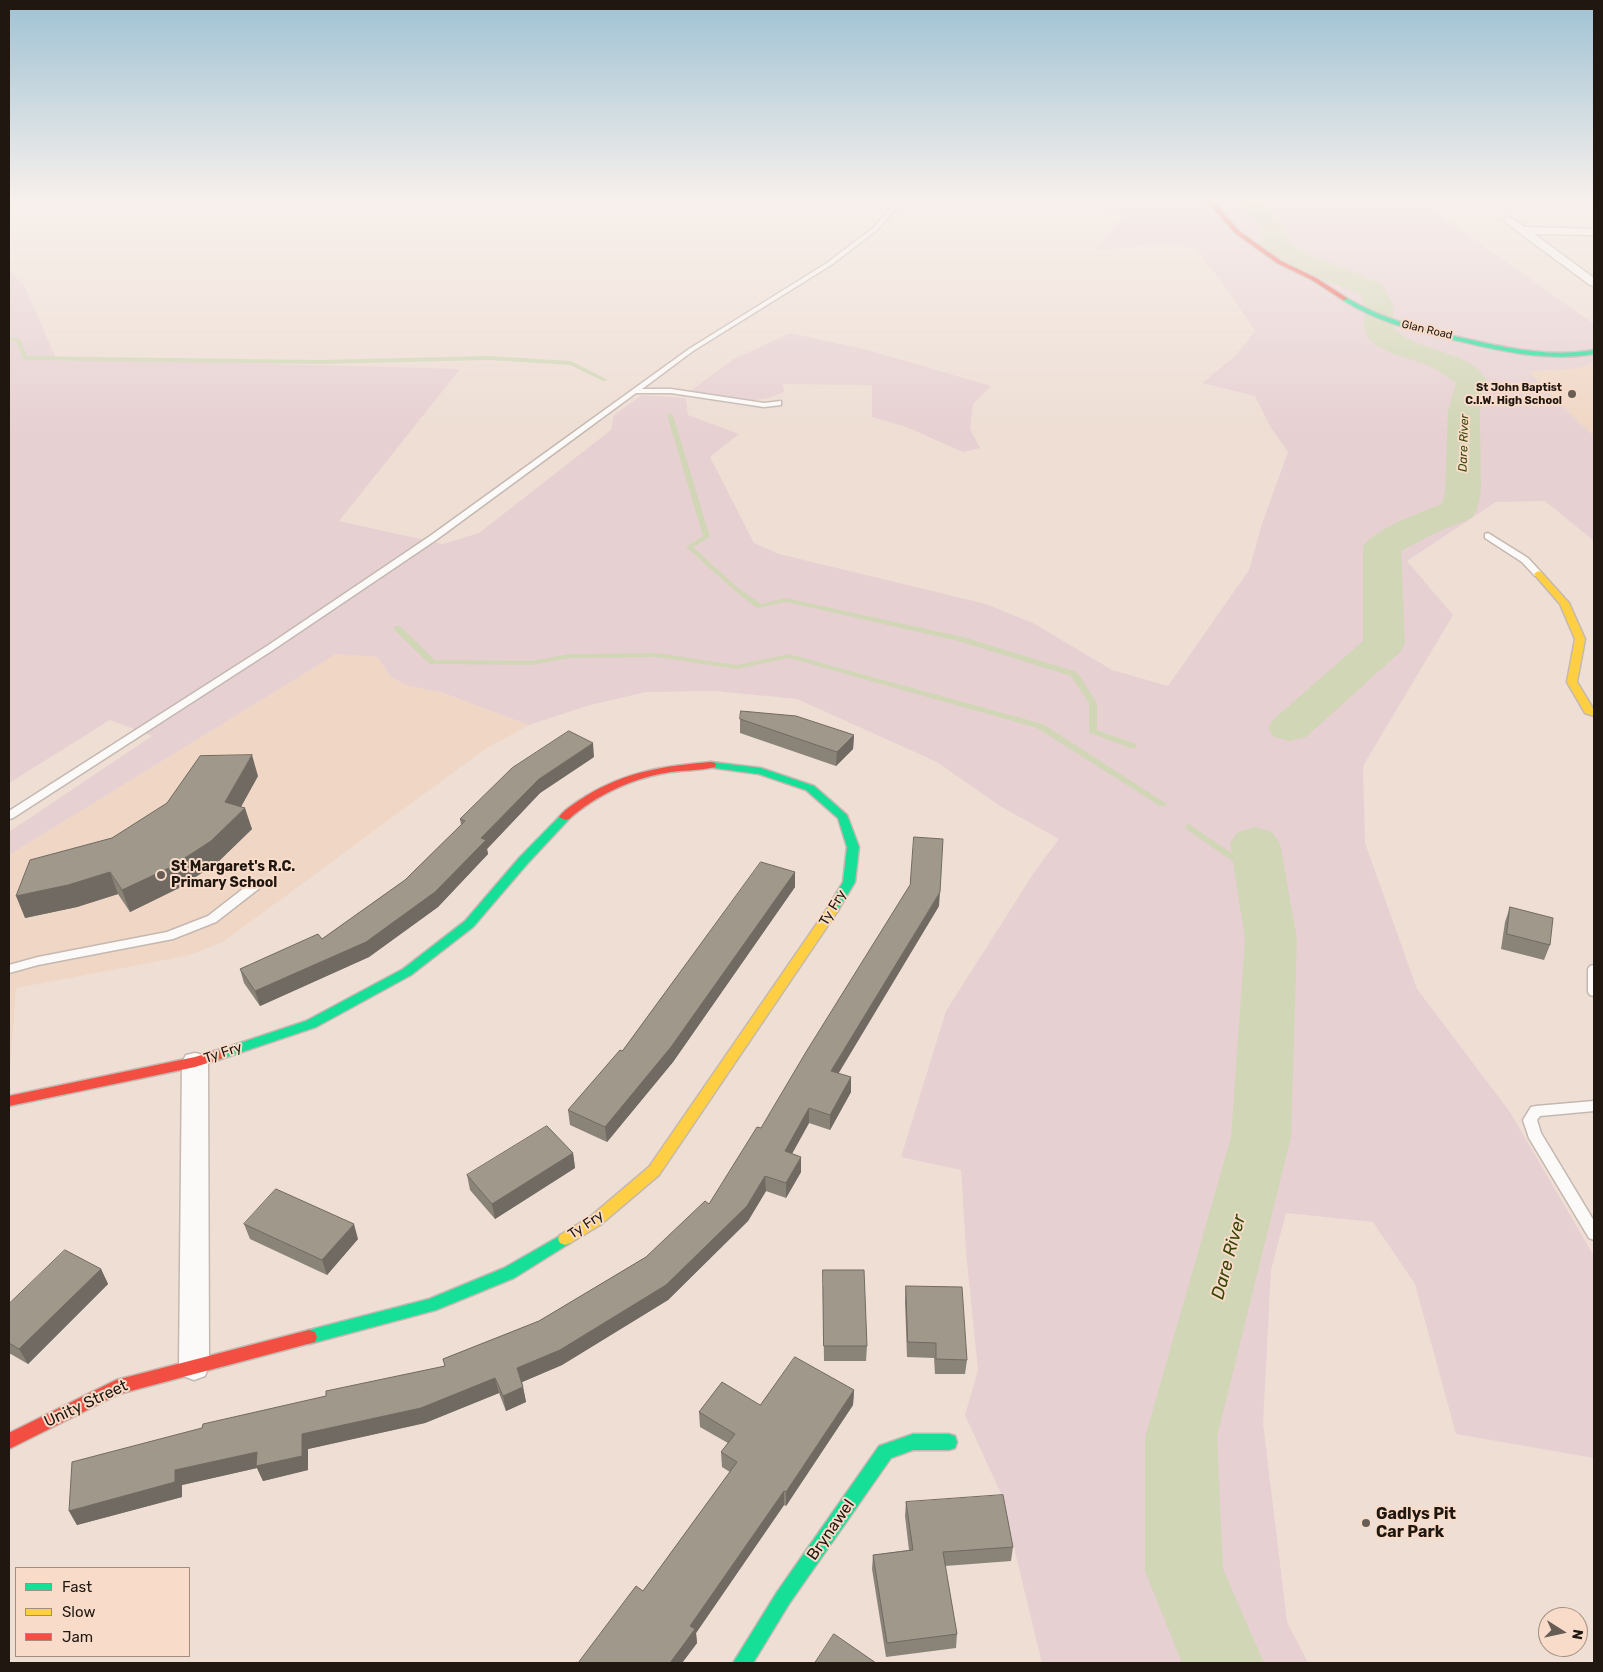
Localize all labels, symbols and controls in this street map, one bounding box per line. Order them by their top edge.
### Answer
street label: Glan Road [1400,318,1454,342]
place label: St John Baptist C.I.W. High School [1465,381,1562,407]
marker: St John Baptist C.I.W. High School [1566,388,1578,400]
water label: Dare River [1456,414,1472,472]
place label: St Margaret's R.C. Primary School [171,859,295,892]
marker: St Margaret's R.C. Primary School [155,869,167,881]
street label: Ty Fry [816,887,850,929]
street label: Ty Fry [202,1039,244,1067]
street label: Ty Fry [565,1207,607,1243]
water label: Dare River [1207,1212,1251,1302]
street label: Unity Street [41,1376,131,1432]
street label: Brynawel [803,1496,859,1564]
place label: Gadlys Pit Car Park [1376,1504,1456,1542]
marker: Gadlys Pit Car Park [1360,1517,1372,1529]
legend [15,1567,190,1657]
text: Fast [62,1578,92,1596]
text: Slow [62,1603,95,1621]
north arrow [1538,1607,1588,1657]
text: Jam [62,1628,93,1646]
text: N [1568,1628,1587,1641]

